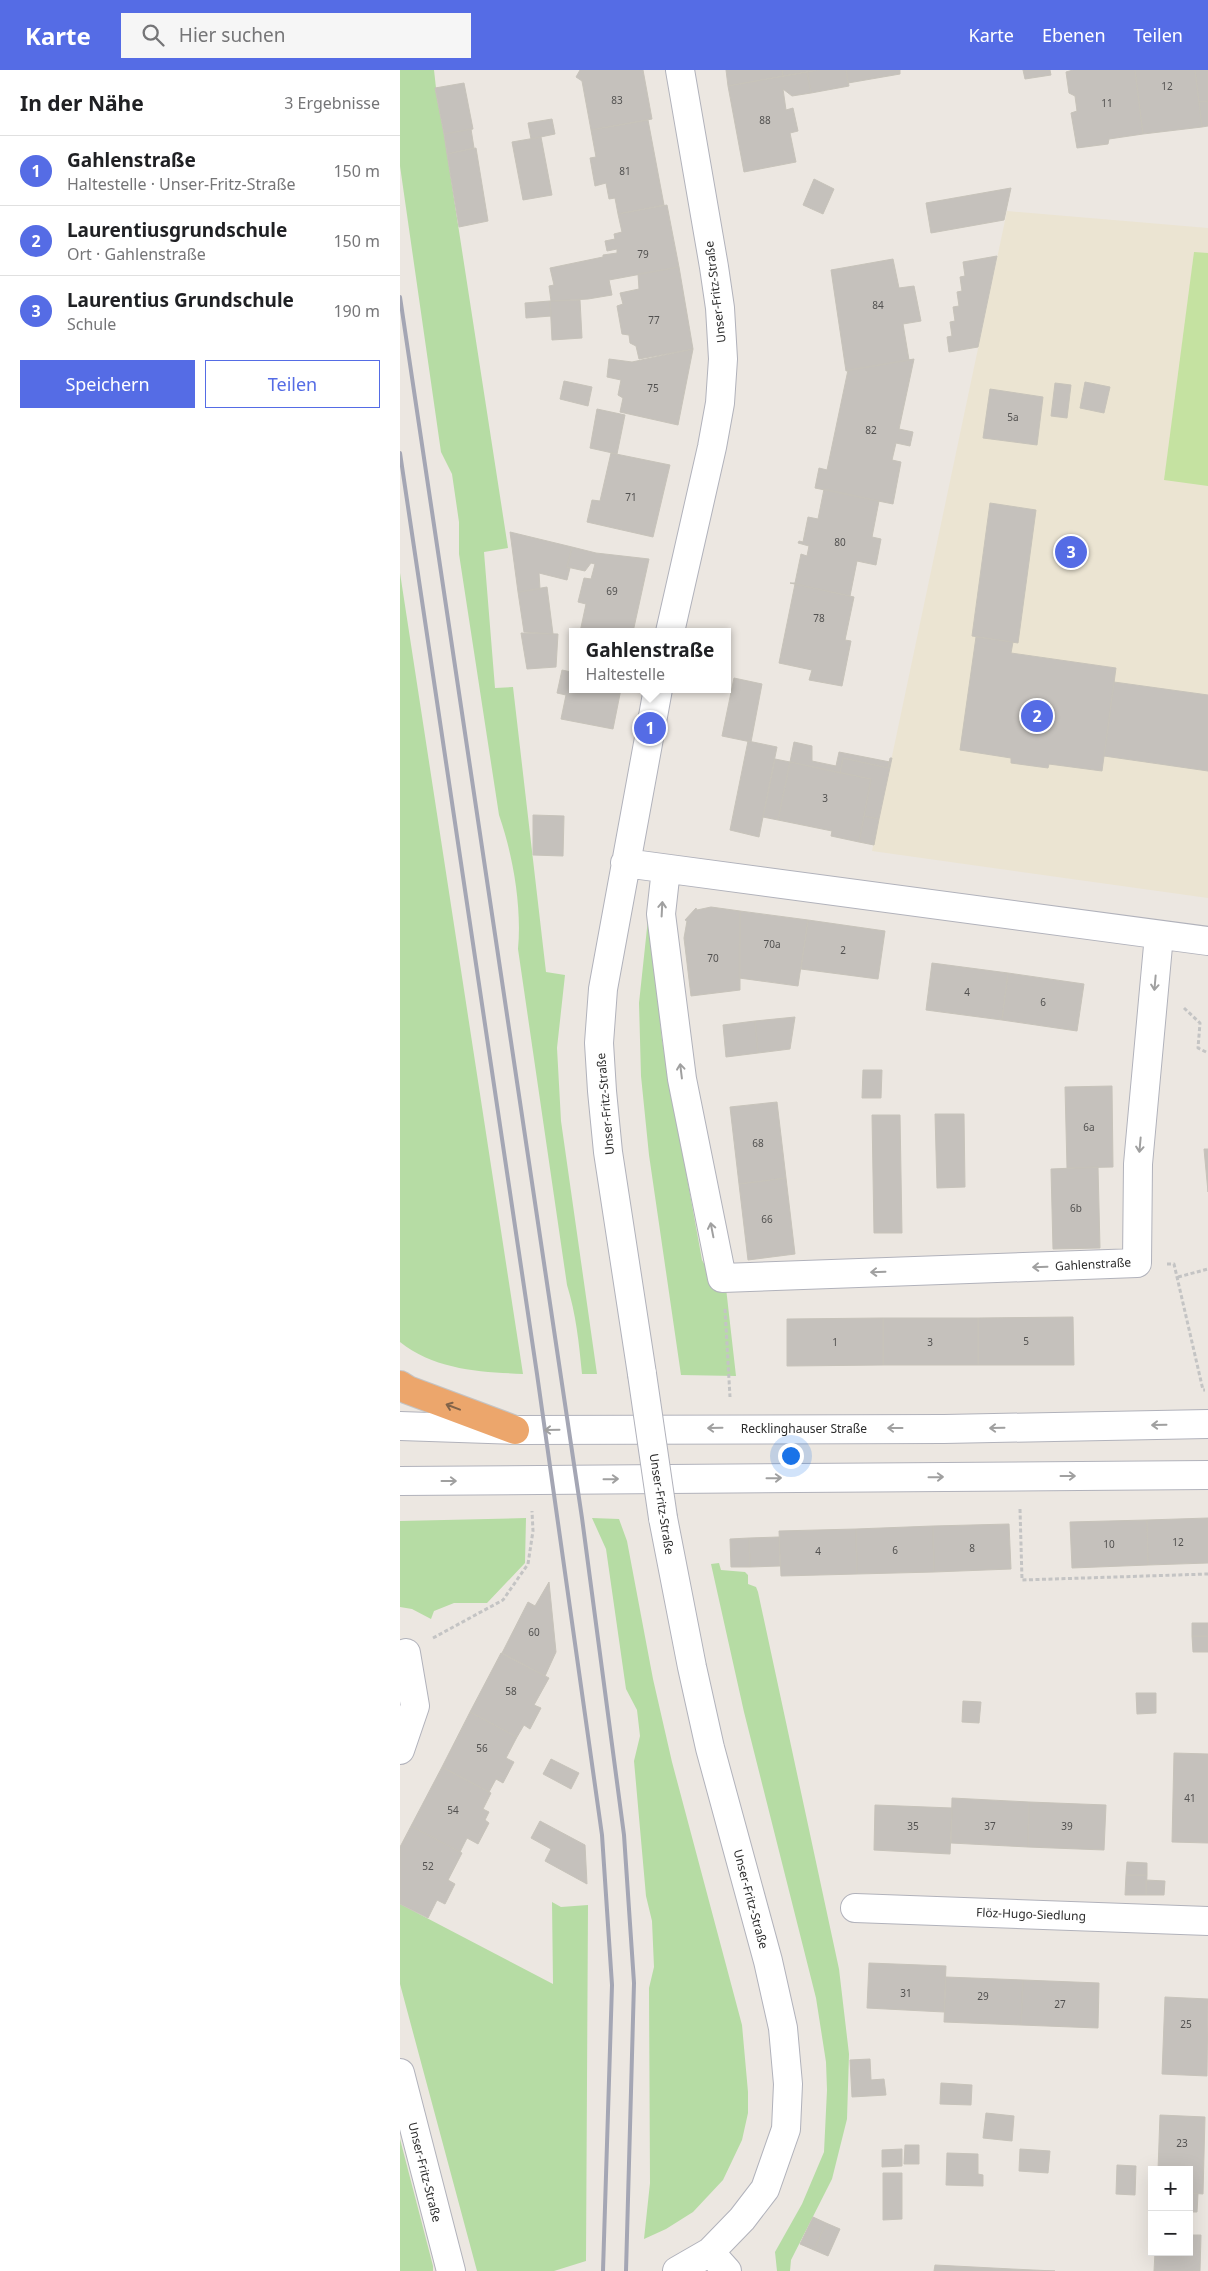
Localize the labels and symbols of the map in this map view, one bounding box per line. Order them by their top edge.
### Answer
house number: 12 [1161,79,1173,93]
house number: 83 [611,93,623,107]
house number: 11 [1101,96,1113,110]
house number: 88 [759,113,771,127]
house number: 81 [619,164,631,178]
street label: Unser-Fritz-Straße [700,240,730,344]
house number: 79 [637,247,649,261]
house number: 84 [872,298,884,312]
house number: 77 [648,313,660,327]
house number: 75 [647,381,659,395]
house number: 5a [1007,410,1019,424]
house number: 82 [865,423,877,437]
house number: 71 [625,490,637,504]
pin: 3 [1055,533,1087,571]
house number: 80 [834,535,846,549]
house number: 69 [606,584,618,598]
house number: 78 [813,611,825,625]
pin: 2 [1021,697,1053,735]
pin: 1 [634,709,666,747]
house number: 3 [822,791,828,805]
one-way arrow [658,902,667,918]
house number: 70a [763,937,781,951]
house number: 2 [840,943,846,957]
house number: 70 [707,951,719,965]
one-way arrow [1150,975,1160,991]
house number: 4 [964,985,970,999]
house number: 6 [1040,995,1046,1009]
street label: Unser-Fritz-Straße [592,1052,618,1156]
one-way arrow [676,1063,686,1079]
house number: 6a [1083,1120,1095,1134]
house number: 68 [752,1136,764,1150]
one-way arrow [1135,1137,1144,1153]
house number: 6b [1070,1201,1082,1215]
house number: 66 [761,1212,773,1226]
one-way arrow [707,1223,717,1239]
street label: Gahlenstraße [1055,1254,1132,1274]
one-way arrow [1033,1262,1049,1271]
one-way arrow [870,1268,886,1277]
house number: 5 [1023,1334,1029,1348]
house number: 1 [832,1335,838,1349]
house number: 3 [927,1335,933,1349]
one-way arrow [445,1402,461,1411]
street label: Recklinghauser Straße [741,1420,867,1437]
one-way arrow [1152,1420,1168,1429]
one-way arrow [707,1423,724,1433]
one-way arrow [887,1423,904,1433]
one-way arrow [989,1423,1005,1432]
one-way arrow [545,1425,561,1435]
your location [778,1443,804,1469]
street label: Unser-Fritz-Straße [646,1452,678,1556]
one-way arrow [1060,1471,1076,1480]
one-way arrow [928,1472,944,1482]
one-way arrow [765,1473,781,1483]
one-way arrow [603,1475,619,1484]
one-way arrow [440,1476,456,1485]
house number: 12 [1172,1535,1184,1549]
house number: 10 [1103,1537,1115,1551]
house number: 8 [969,1541,975,1555]
house number: 6 [892,1543,898,1557]
house number: 4 [815,1544,821,1558]
house number: 60 [528,1625,540,1639]
house number: 58 [505,1684,517,1698]
house number: 56 [476,1741,488,1755]
house number: 41 [1184,1791,1196,1805]
house number: 54 [447,1803,459,1817]
house number: 35 [907,1819,919,1833]
house number: 37 [984,1819,996,1833]
house number: 39 [1061,1819,1073,1833]
street label: Unser-Fritz-Straße [730,1847,773,1951]
house number: 52 [422,1859,434,1873]
street label: Flöz-Hugo-Siedlung [976,1904,1086,1924]
house number: 31 [900,1986,912,2000]
house number: 29 [977,1989,989,2003]
house number: 27 [1054,1997,1066,2011]
house number: 25 [1180,2017,1192,2031]
street label: Unser-Fritz-Straße [404,2120,446,2224]
house number: 23 [1176,2136,1188,2150]

